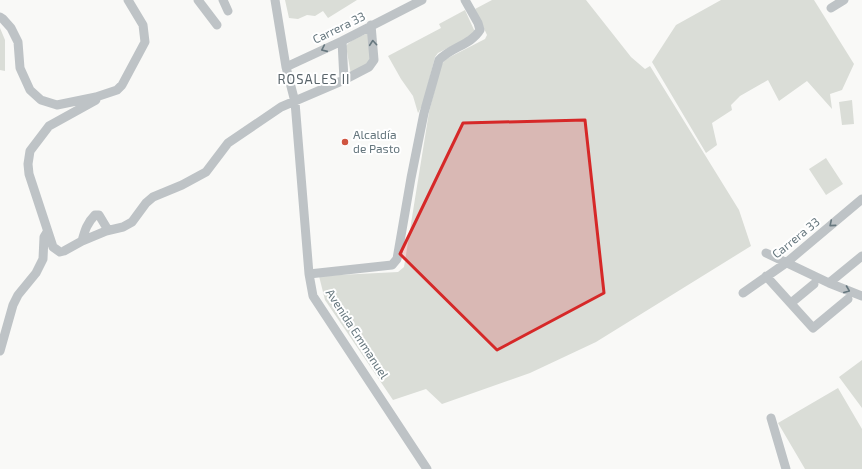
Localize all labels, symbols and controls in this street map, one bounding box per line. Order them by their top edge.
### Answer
street label: Carrera 33 [310,8,367,46]
one-way arrow [368,40,377,46]
one-way arrow [321,45,328,53]
district label: ROSALES II [277,71,351,87]
place label: Alcaldía de Pasto [353,127,400,155]
marker: Alcaldía de Pasto [340,137,350,147]
street label: Carrera 33 [769,214,822,261]
one-way arrow [830,219,837,226]
street label: Avenida Emmanuel [324,286,392,381]
one-way arrow [844,286,851,294]

